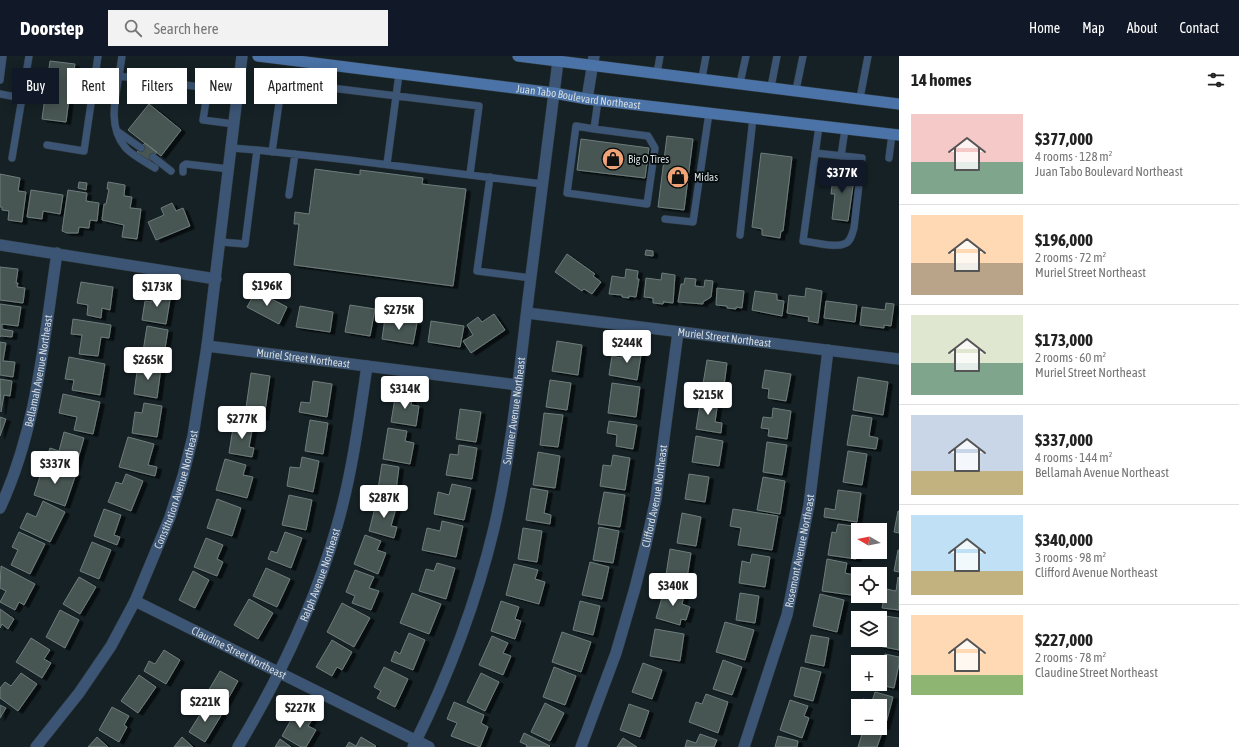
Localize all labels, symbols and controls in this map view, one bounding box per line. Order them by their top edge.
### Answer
search box [108,10,388,46]
text: Doorstep [20,17,84,39]
icon: search [122,17,144,39]
text: Search here [154,20,218,37]
text: Home [1029,20,1060,36]
text: Map [1082,20,1105,36]
text: About [1127,20,1158,36]
text: Contact [1180,20,1219,36]
chip: Buy [12,68,59,104]
chip: Rent [67,68,119,104]
chip: Filters [127,68,187,104]
chip: New [195,68,246,104]
chip: Apartment [254,68,337,104]
icon: filters [1205,69,1227,91]
text: 14 homes [911,70,972,90]
street label: Juan Tabo Boulevard Northeast [516,82,641,111]
text: $377,000 [1035,129,1093,149]
icon: home [943,130,991,178]
shop icon: Big O Tires [600,146,626,172]
text: 4 rooms · 128 m² [1035,149,1112,164]
place label: Big O Tires [628,153,669,165]
pin: $377K [814,160,870,194]
shop icon: Midas [665,164,691,190]
text: Juan Tabo Boulevard Northeast [1035,164,1183,179]
text: $377K [827,165,857,180]
place label: Midas [694,171,718,183]
text: $196,000 [1035,230,1093,250]
icon: home [943,231,991,279]
text: 2 rooms · 72 m² [1035,250,1106,265]
text: Muriel Street Northeast [1035,265,1146,280]
pin: $196K [239,273,295,307]
pin: $173K [129,274,185,308]
text: $196K [252,278,282,293]
text: $173K [142,279,172,294]
pin: $275K [371,297,427,331]
text: $275K [384,302,414,317]
street label: Bellamah Avenue Northeast [22,314,54,428]
street label: Muriel Street Northeast [677,326,772,349]
pin: $244K [599,330,655,364]
text: $173,000 [1035,330,1093,350]
icon: home [943,331,991,379]
text: $244K [612,335,642,350]
street label: Muriel Street Northeast [256,346,351,370]
pin: $265K [120,347,176,381]
text: 2 rooms · 60 m² [1035,350,1106,365]
text: $265K [133,352,163,367]
street label: Summer Avenue Northeast [501,356,527,465]
text: Muriel Street Northeast [1035,365,1146,380]
pin: $314K [377,376,433,410]
text: $314K [390,381,420,396]
pin: $215K [680,382,736,416]
text: $215K [693,387,723,402]
pin: $277K [214,406,270,440]
text: $277K [227,411,257,426]
street label: Constitution Avenue Northeast [151,429,200,551]
text: $337,000 [1035,430,1093,450]
icon: home [943,431,991,479]
street label: Clifford Avenue Northeast [639,444,669,549]
text: 4 rooms · 144 m² [1035,450,1112,465]
pin: $337K [27,451,83,485]
text: $337K [40,456,70,471]
text: Bellamah Avenue Northeast [1035,465,1169,480]
pin: $287K [356,485,412,519]
text: $287K [369,490,399,505]
street label: Rosemont Avenue Northeast [783,494,816,609]
north arrow [851,523,887,559]
map controls [851,523,887,735]
street label: Ralph Avenue Northeast [298,527,342,623]
text: $340,000 [1035,530,1093,550]
icon: home [943,531,991,579]
text: 3 rooms · 98 m² [1035,550,1106,565]
text: Clifford Avenue Northeast [1035,565,1158,580]
button: locate [851,567,887,603]
pin: $340K [645,573,701,607]
text: $340K [658,578,688,593]
button: layers [851,611,887,647]
street label: Claudine Street Northeast [190,624,288,681]
text: $227,000 [1035,630,1093,650]
icon: home [943,631,991,679]
text: 2 rooms · 78 m² [1035,650,1106,665]
button: + [851,655,887,691]
text: Claudine Street Northeast [1035,665,1158,680]
pin: $221K [177,689,233,723]
text: $221K [190,694,220,709]
pin: $227K [272,695,328,729]
button: − [851,699,887,735]
text: $227K [285,700,315,715]

